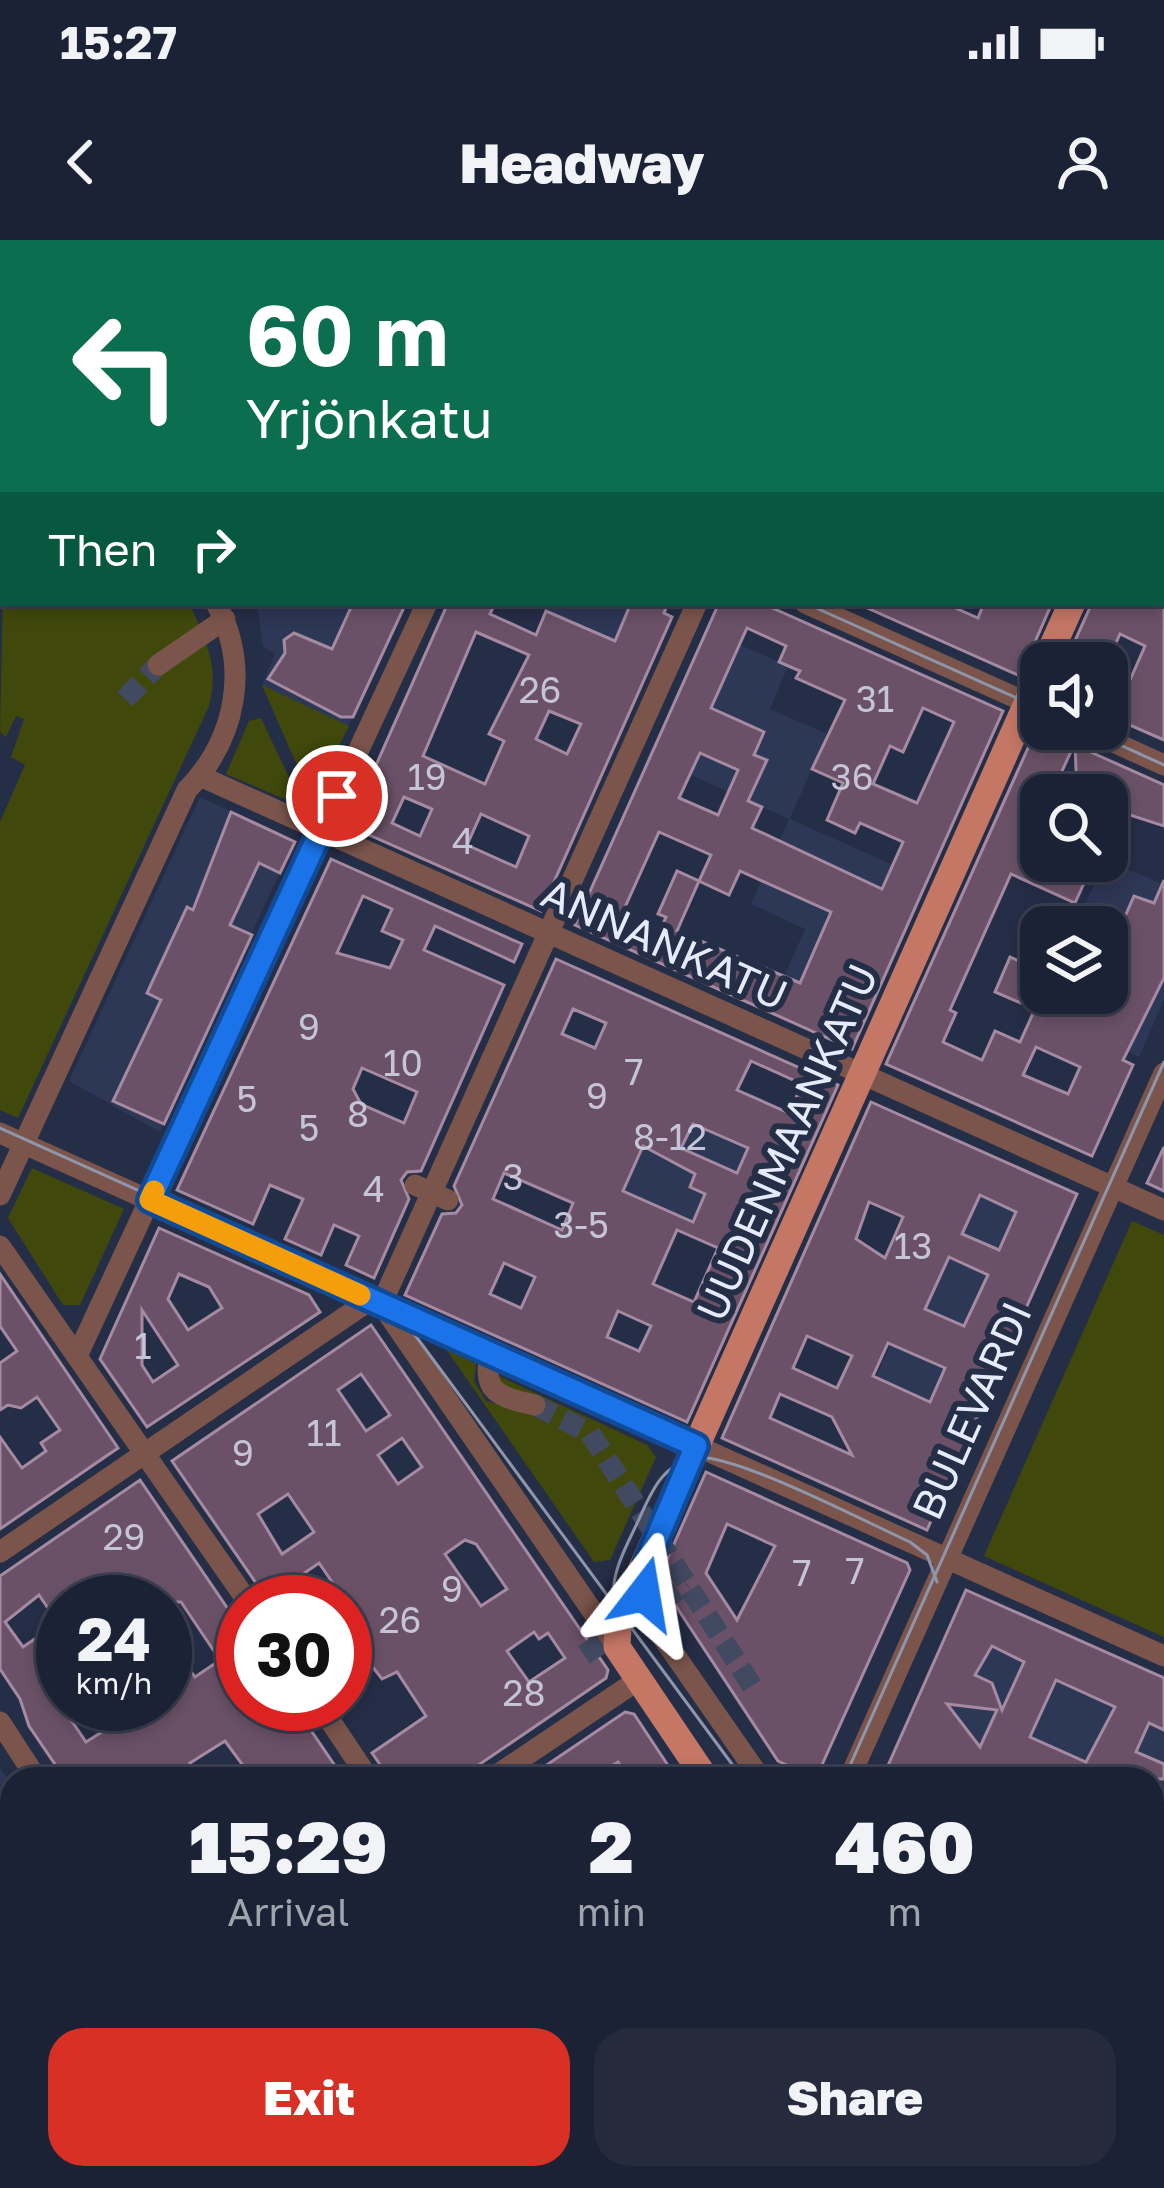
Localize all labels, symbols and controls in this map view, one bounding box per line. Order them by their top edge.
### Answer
text: 15:27 [60,15,177,69]
icon: back [48,129,114,195]
icon: person [1050,129,1116,195]
text: Headway [459,130,705,195]
text: 60 m [246,284,448,384]
icon: left [48,288,204,444]
text: Yrjönkatu [246,385,493,450]
icon: right [181,516,247,582]
text: Then [48,522,157,576]
map controls [1020,642,1128,1014]
button: sound [1020,642,1128,750]
house number: 26 [519,668,561,711]
house number: 31 [856,677,894,720]
pin [286,745,388,847]
house number: 19 [407,755,447,798]
house number: 36 [831,755,873,798]
icon: arrive [304,763,370,829]
button: search [1020,774,1128,882]
house number: 4 [452,819,474,862]
street label: ANNANKATU [535,867,795,1019]
button: layers [1020,906,1128,1014]
street label: UUDENMAANKATU [685,956,887,1328]
house number: 9 [298,1005,320,1048]
house number: 10 [383,1041,423,1084]
house number: 7 [624,1050,644,1093]
house number: 9 [586,1074,608,1117]
house number: 5 [237,1077,257,1120]
house number: 8 [347,1092,369,1135]
house number: 5 [299,1106,319,1149]
house number: 8-12 [633,1115,707,1158]
house number: 3 [502,1155,524,1198]
house number: 4 [363,1167,385,1210]
house number: 3-5 [553,1203,609,1246]
house number: 13 [894,1224,932,1267]
street label: BULEVARDI [901,1294,1041,1526]
house number: 1 [134,1324,152,1367]
house number: 11 [307,1411,341,1454]
house number: 9 [232,1431,254,1474]
house number: 29 [103,1515,145,1558]
position arrow [581,1531,707,1657]
house number: 7 [845,1549,865,1592]
house number: 7 [792,1551,812,1594]
house number: 9 [441,1567,463,1610]
speed limit sign: 30 [216,1575,372,1731]
house number: 26 [379,1598,421,1641]
text: 24 [77,1602,151,1674]
text: km/h [76,1665,152,1701]
house number: 28 [503,1671,545,1714]
text: 15:29 [189,1802,388,1889]
text: 2 [589,1802,634,1889]
text: 460 [835,1802,975,1889]
text: Arrival [227,1888,349,1935]
text: min [577,1888,646,1935]
text: m [888,1888,922,1935]
button: Exit [48,2028,570,2166]
button: Share [594,2028,1116,2166]

